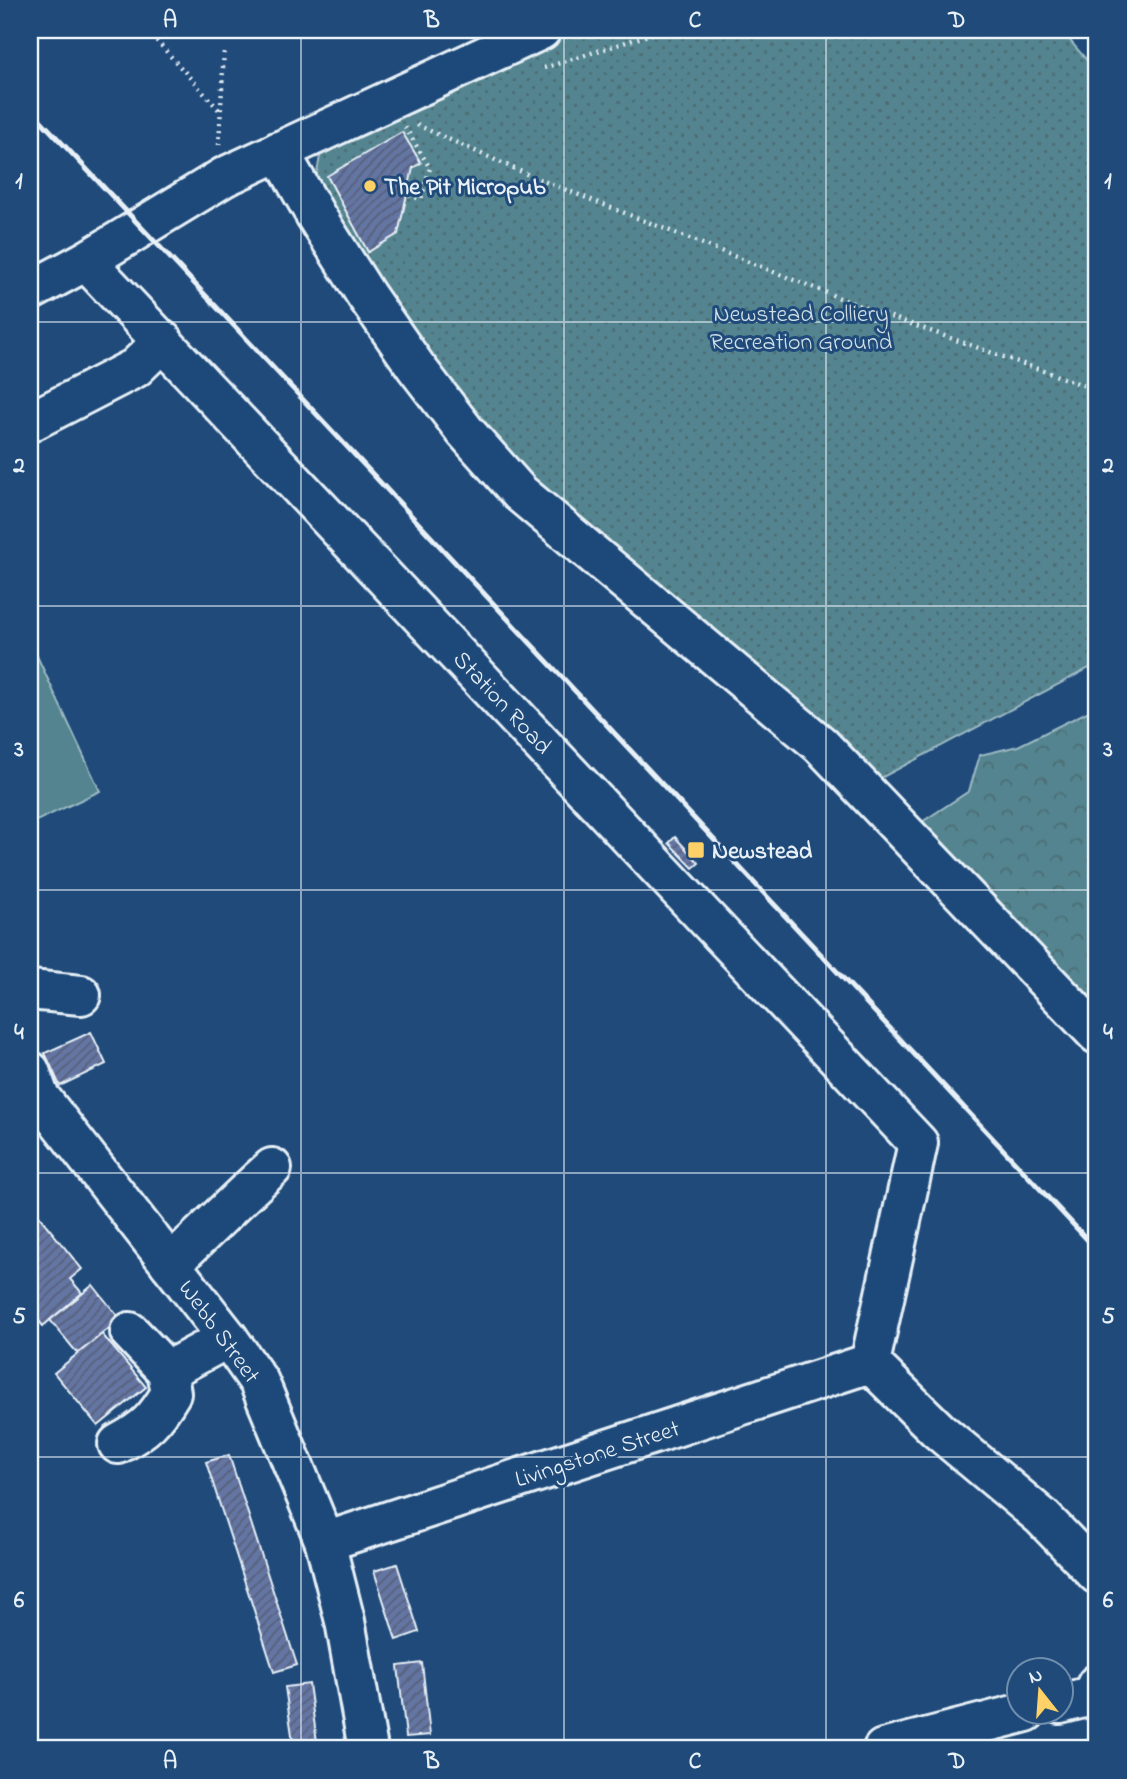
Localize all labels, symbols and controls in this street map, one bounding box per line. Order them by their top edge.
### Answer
text: A [163,5,177,38]
text: B [423,5,440,38]
text: C [689,5,702,38]
text: D [948,5,965,38]
text: 1 [15,166,23,199]
text: 1 [1104,166,1112,199]
place label: The Pit Micropub [384,171,546,206]
marker: The Pit Micropub [362,178,378,194]
park label: Newstead Colliery Recreation Ground [710,298,893,361]
text: 2 [12,450,25,483]
text: 2 [1101,450,1114,483]
street label: Station Road [444,644,559,764]
text: 3 [13,734,24,767]
text: 3 [1102,734,1113,767]
place label: Newstead [712,835,813,870]
marker: Newstead [686,840,706,860]
text: 4 [14,1017,24,1050]
text: 4 [1103,1017,1113,1050]
street label: Webb Street [168,1273,268,1391]
text: 5 [12,1301,26,1334]
text: 5 [1101,1301,1115,1334]
street label: Livingstone Street [511,1412,685,1498]
text: 6 [14,1585,25,1618]
text: 6 [1103,1585,1114,1618]
north arrow [1004,1656,1074,1726]
text: N [1026,1662,1046,1692]
text: A [163,1746,177,1779]
text: B [423,1746,440,1779]
text: C [689,1746,702,1779]
text: D [948,1746,965,1779]

